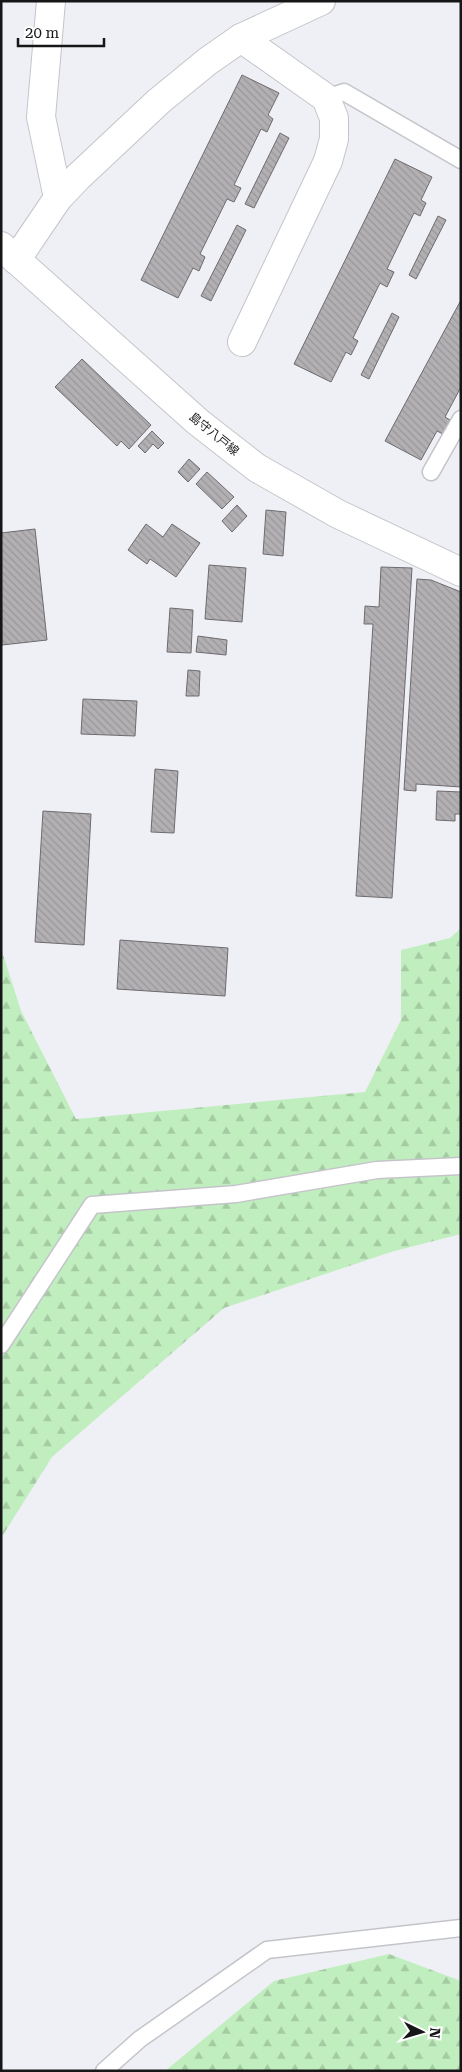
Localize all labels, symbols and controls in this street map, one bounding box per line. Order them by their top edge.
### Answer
scale bar [18,15,104,47]
text: 20 m [25,24,60,42]
street label: 島守八戸線 [186,410,242,458]
north arrow [397,2007,447,2057]
text: N [426,2027,443,2039]

